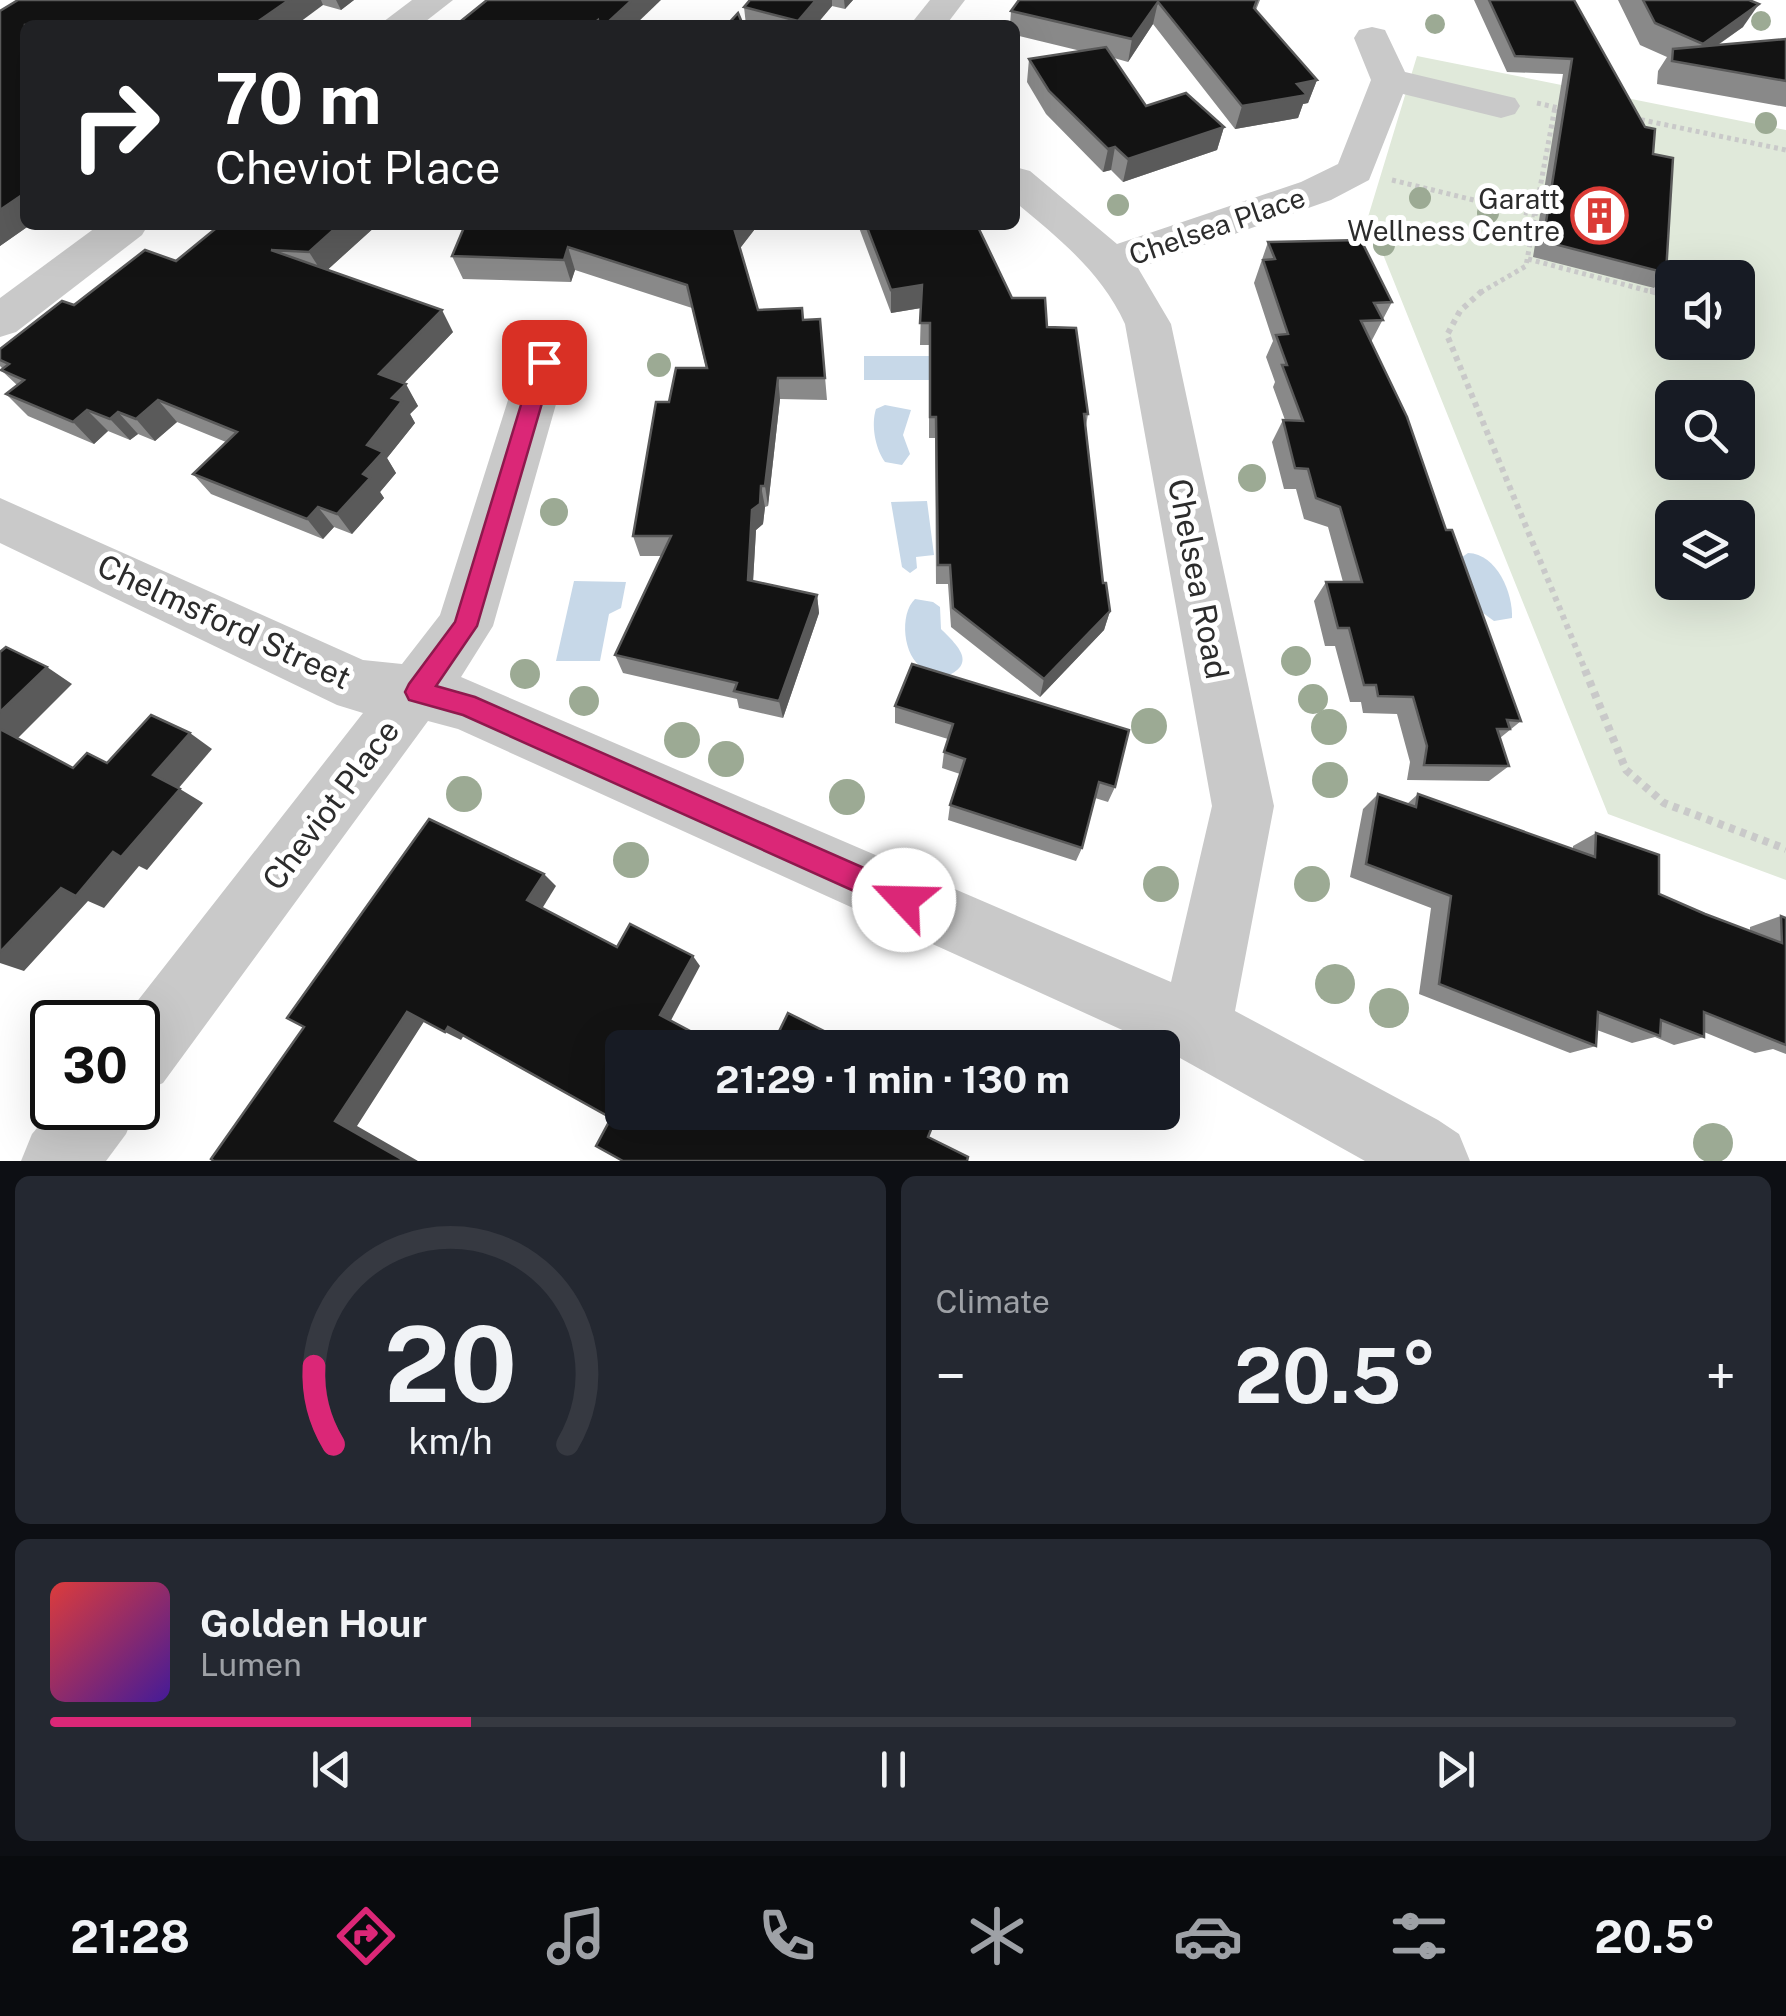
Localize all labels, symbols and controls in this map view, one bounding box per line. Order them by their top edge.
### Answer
text: 70 m [215,57,382,140]
icon: right [50,60,180,190]
text: Cheviot Place [215,141,500,194]
street label: Chelsea Place [1124,180,1309,271]
place label: Garatt Wellness Centre [1347,182,1560,247]
building icon: Garatt Wellness Centre [1569,185,1629,245]
map controls [1655,260,1755,600]
button: sound [1655,260,1755,360]
pin [502,320,587,405]
icon: arrive [517,335,572,390]
button: search [1655,380,1755,480]
street label: Chelsea Road [1161,476,1236,682]
button: layers [1655,500,1755,600]
street label: Chelmsford Street [92,547,357,696]
street label: Cheviot Place [255,713,406,897]
position arrow [852,848,956,952]
speed limit sign: 30 [30,1000,160,1130]
text: 21:29 · 1 min · 130 m [715,1057,1070,1102]
text: Climate [936,1283,1050,1320]
text: 20 [384,1303,517,1425]
text: 20.5° [1235,1332,1437,1420]
text: − [936,1344,966,1408]
text: + [1705,1344,1736,1408]
text: km/h [408,1420,492,1462]
text: Golden Hour [200,1601,427,1646]
text: Lumen [200,1646,302,1683]
icon: previous [304,1742,359,1797]
icon: pause [866,1742,921,1797]
icon: next [1428,1742,1483,1797]
icon: directions [331,1901,401,1971]
icon: music [541,1901,611,1971]
icon: phone [752,1901,822,1971]
icon: climate [962,1901,1032,1971]
icon: car [1173,1901,1243,1971]
icon: filters [1384,1901,1454,1971]
text: 21:28 [70,1910,190,1963]
text: 20.5° [1594,1910,1716,1963]

